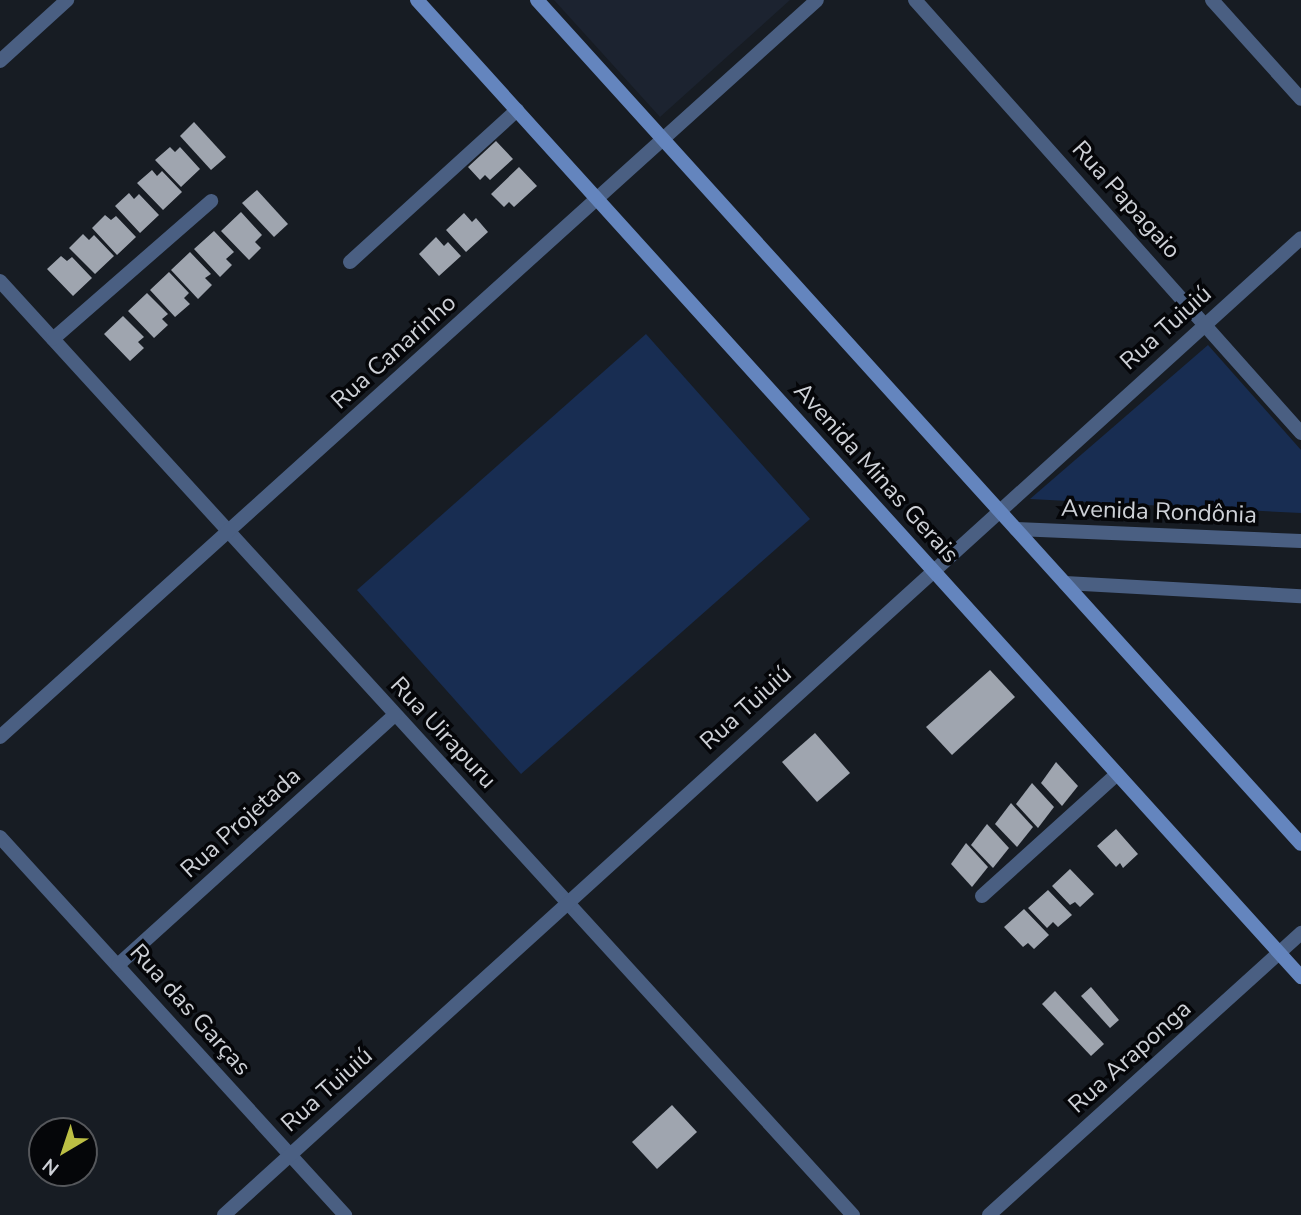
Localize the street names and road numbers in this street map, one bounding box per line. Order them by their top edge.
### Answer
street label: Rua Papagaio [1066,135,1186,265]
street label: Rua Tuiuiú [1115,280,1217,376]
street label: Rua Canarinho [326,288,462,416]
street label: Avenida Minas Gerais [787,377,965,569]
street label: Avenida Rondônia [1061,494,1257,530]
street label: Rua Tuiuiú [695,660,797,756]
street label: Rua Uirapuru [384,671,502,795]
street label: Rua Projetada [175,762,307,884]
street label: Rua das Garças [124,938,256,1082]
street label: Rua Araponga [1063,994,1197,1120]
street label: Rua Tuiuiú [276,1042,378,1138]

